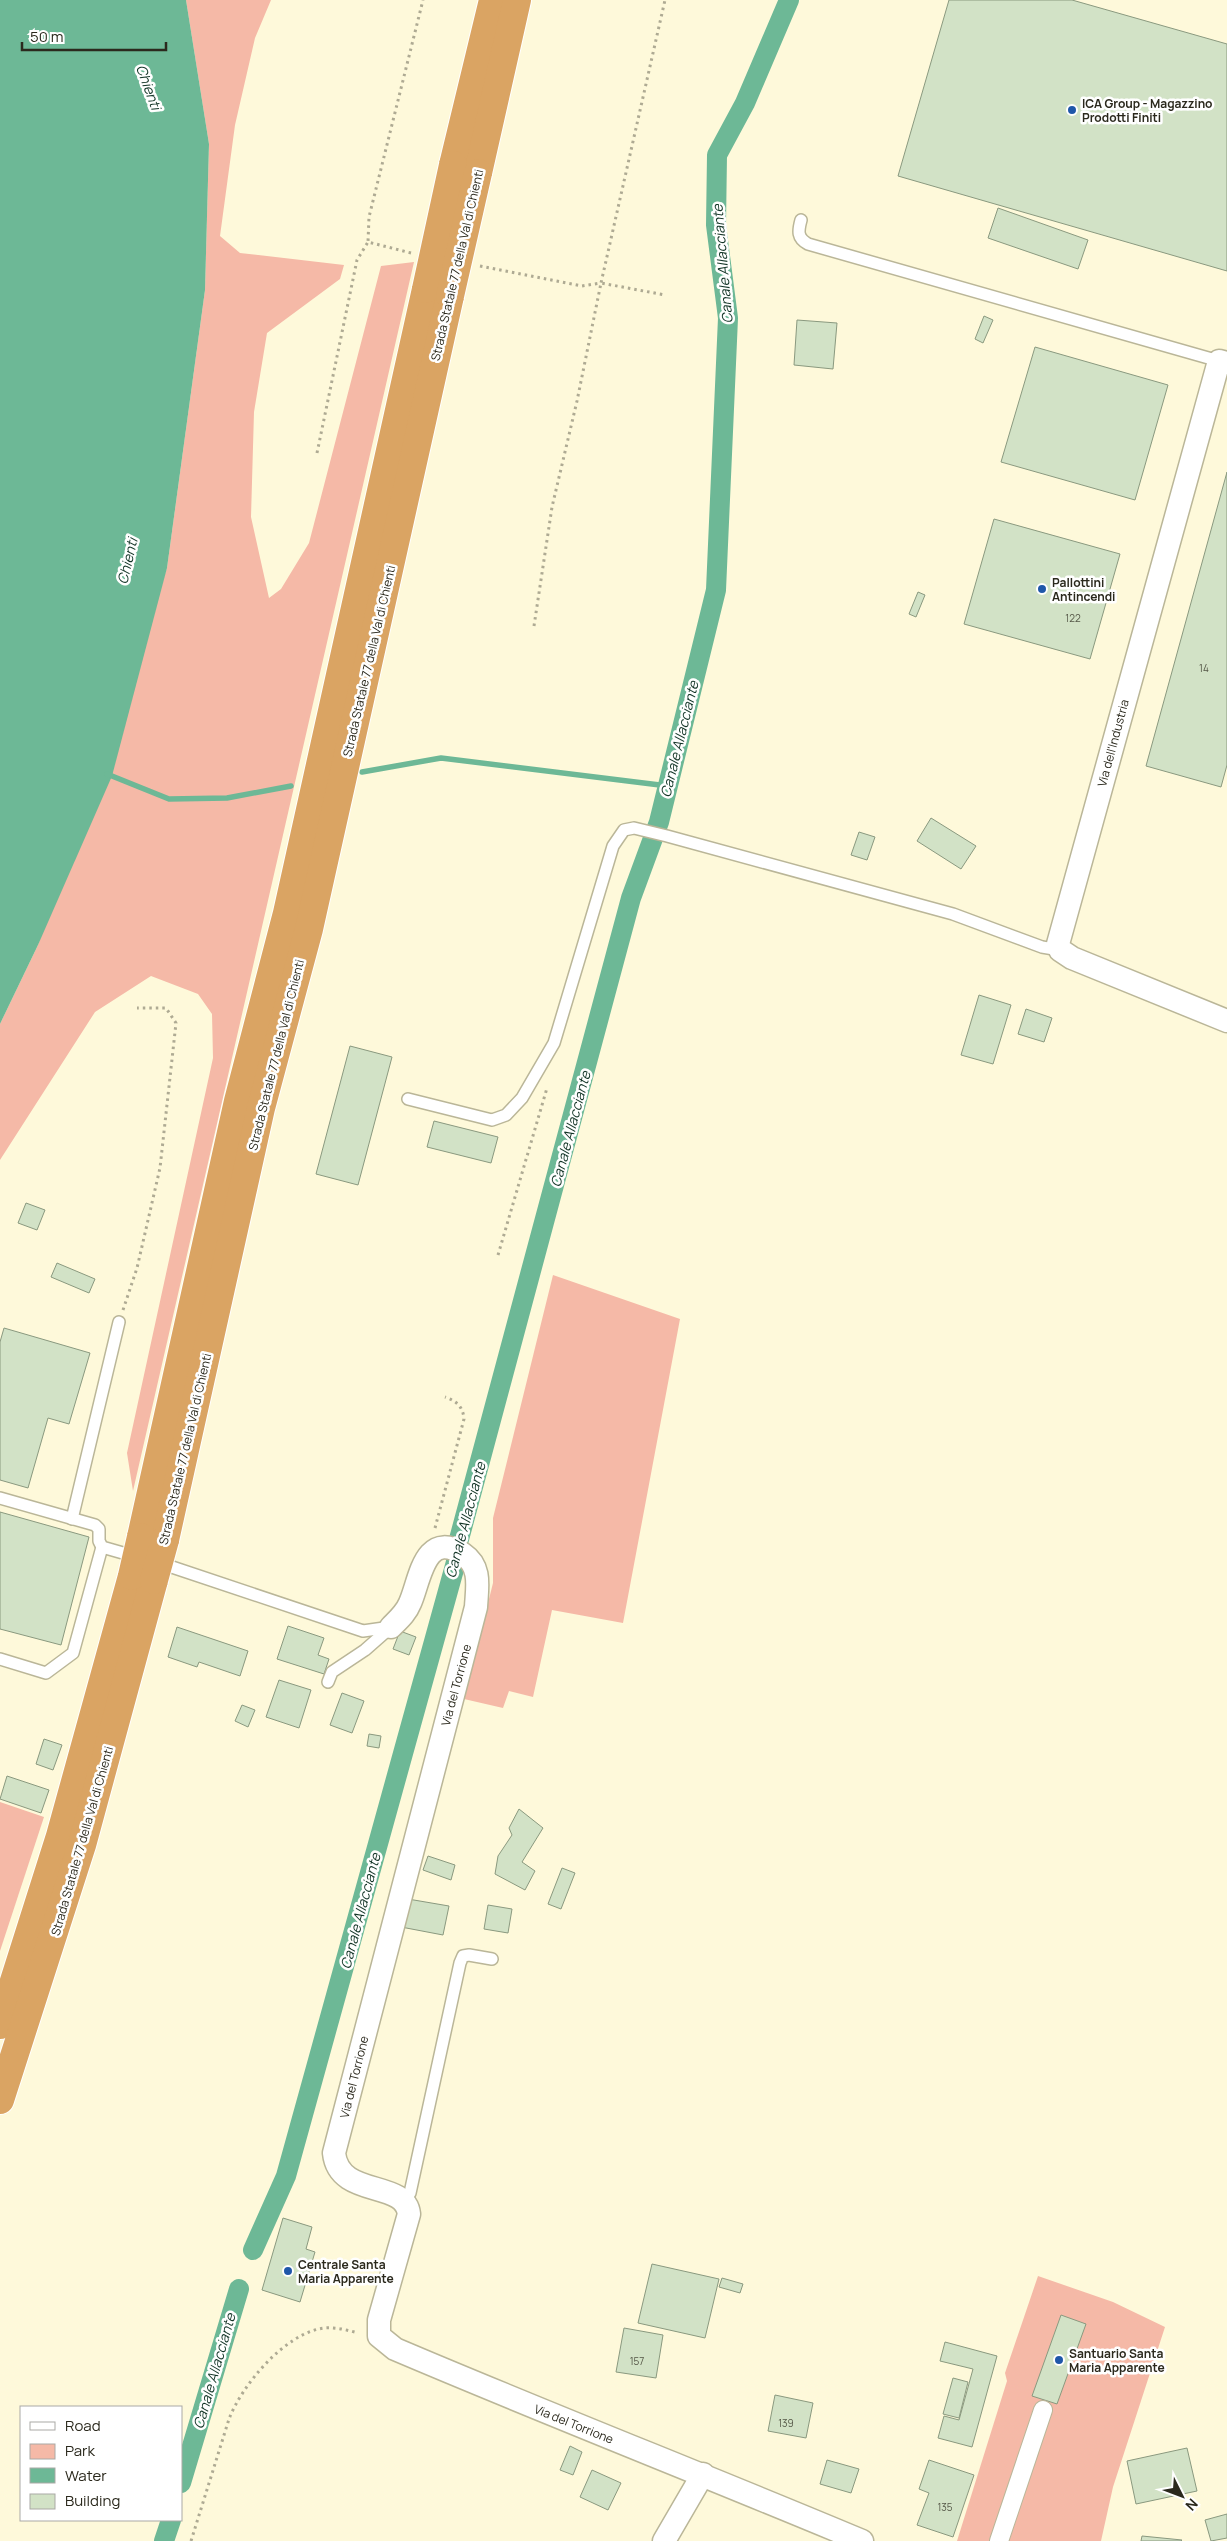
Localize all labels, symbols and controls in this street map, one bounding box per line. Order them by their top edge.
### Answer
scale bar [22,20,166,52]
text: 50 m [30,26,64,47]
water label: Chienti [132,62,167,114]
place label: ICA Group - Magazzino Prodotti Finiti [1082,95,1213,126]
marker: ICA Group - Magazzino Prodotti Finiti [1066,104,1078,116]
street label: Strada Statale 77 della Val di Chienti [427,167,487,363]
water label: Canale Allacciante [707,203,737,324]
water label: Chienti [112,534,142,586]
street label: Strada Statale 77 della Val di Chienti [339,563,399,759]
place label: Pallottini Antincendi [1052,574,1115,605]
marker: Pallottini Antincendi [1036,583,1048,595]
house number: 122 [1065,611,1081,625]
house number: 14 [1199,661,1209,675]
water label: Canale Allacciante [655,678,703,799]
street label: Via dell'Industria [1093,697,1133,789]
street label: Strada Statale 77 della Val di Chienti [244,958,308,1152]
water label: Canale Allacciante [545,1068,595,1189]
street label: Strada Statale 77 della Val di Chienti [155,1351,215,1547]
water label: Canale Allacciante [440,1459,490,1580]
street label: Via del Torrione [437,1642,475,1728]
street label: Strada Statale 77 della Val di Chienti [47,1744,117,1938]
water label: Canale Allacciante [335,1850,385,1971]
street label: Via del Torrione [336,2034,372,2120]
place label: Centrale Santa Maria Apparente [298,2256,394,2287]
marker: Centrale Santa Maria Apparente [282,2265,294,2277]
water label: Canale Allacciante [188,2310,240,2431]
place label: Santuario Santa Maria Apparente [1069,2345,1165,2376]
house number: 157 [630,2354,644,2368]
marker: Santuario Santa Maria Apparente [1053,2354,1065,2366]
street label: Via del Torrione [532,2400,616,2448]
legend [20,2406,182,2521]
text: Road [65,2415,101,2436]
house number: 139 [778,2416,794,2430]
text: Park [65,2440,95,2461]
text: Water [65,2465,107,2486]
north arrow [1157,2471,1207,2521]
text: Building [65,2490,120,2511]
text: N [1182,2495,1202,2515]
house number: 135 [937,2500,953,2514]

